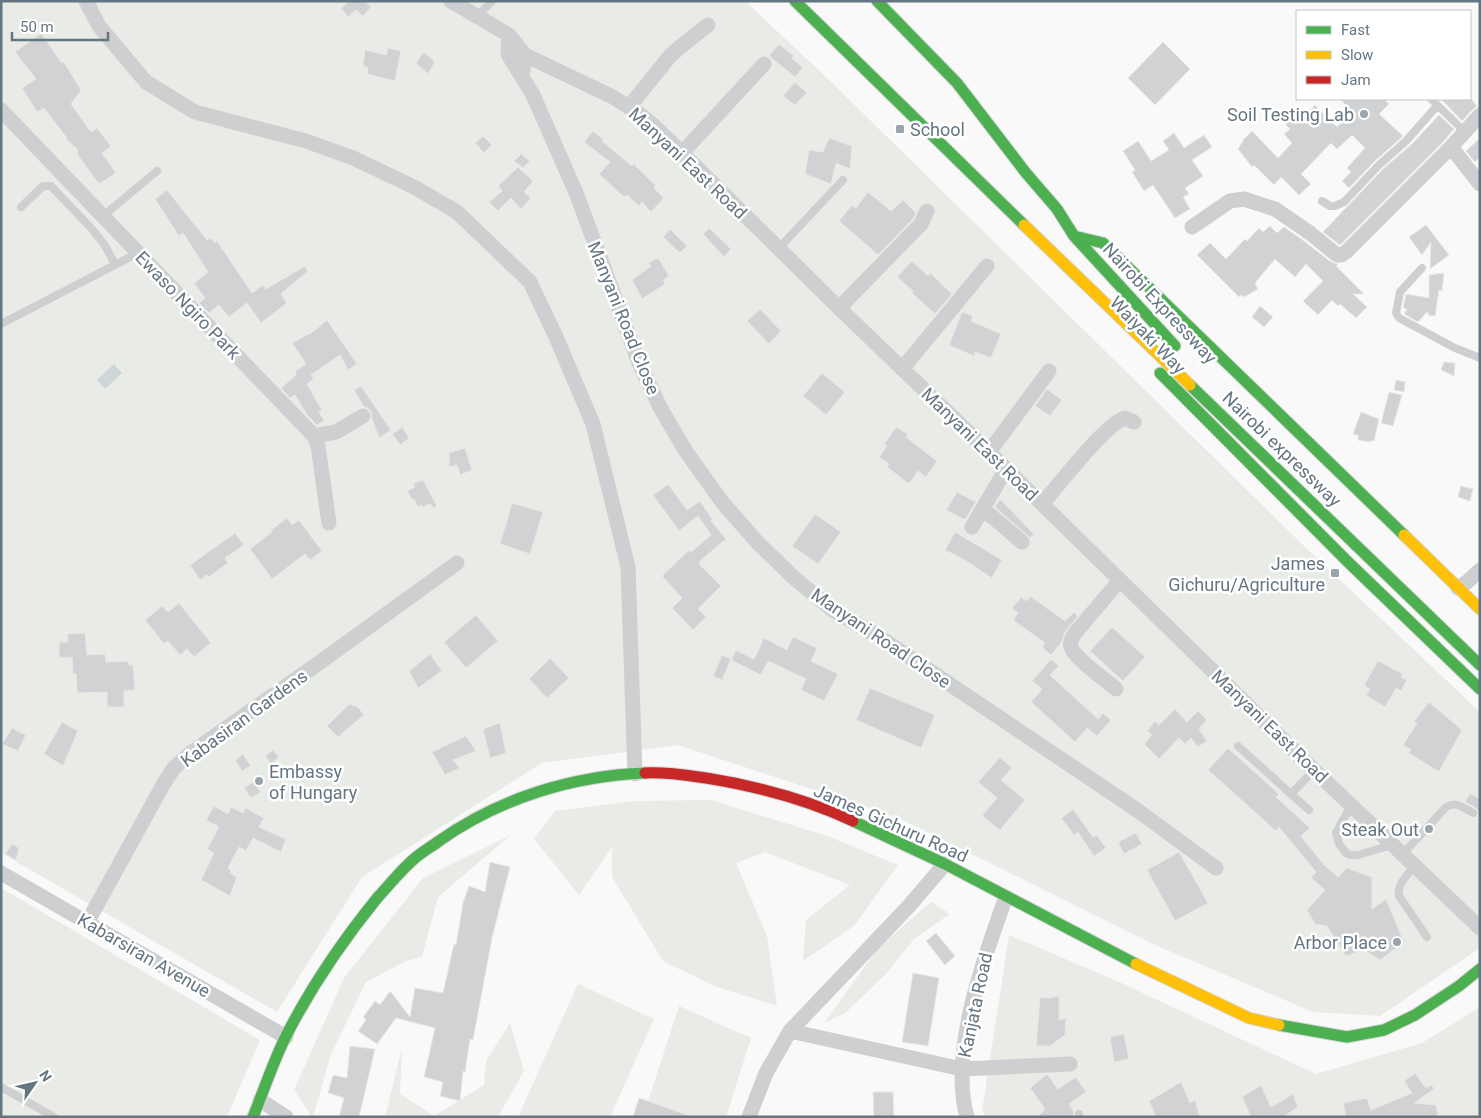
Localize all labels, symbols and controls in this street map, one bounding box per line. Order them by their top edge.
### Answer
scale bar [12,10,109,42]
legend [1296,10,1471,100]
text: 50 m [20,18,54,36]
text: Fast [1341,21,1370,39]
text: Slow [1341,46,1373,64]
text: Jam [1341,71,1371,89]
street label: Manyani East Road [625,103,751,223]
place label: Soil Testing Lab [1227,104,1354,125]
marker: Soil Testing Lab [1358,108,1370,120]
place label: School [910,119,965,140]
marker: School [894,123,906,135]
street label: Manyani Road Close [584,238,664,398]
street label: Nairobi Expressway [1099,238,1222,368]
street label: Ewaso Ngiro Park [131,247,245,364]
street label: Waiyaki Way [1106,292,1191,379]
street label: Manyani East Road [918,383,1042,505]
street label: Nairobi expressway [1218,387,1346,511]
place label: James Gichuru/Agriculture [1168,553,1325,595]
marker: James Gichuru/Agriculture [1329,567,1341,579]
street label: Manyani Road Close [807,584,955,692]
street label: Kabasiran Gardens [177,665,311,771]
street label: Manyani East Road [1208,665,1332,787]
place label: Embassy of Hungary [269,761,358,803]
marker: Embassy of Hungary [253,775,265,787]
street label: James Gichuru Road [811,780,971,866]
place label: Steak Out [1341,819,1419,840]
marker: Steak Out [1423,823,1435,835]
street label: Kabarsiran Avenue [74,909,214,1001]
place label: Arbor Place [1294,932,1387,953]
marker: Arbor Place [1391,936,1403,948]
street label: Kanjata Road [954,951,996,1059]
north arrow [10,1058,60,1108]
text: N [36,1067,55,1084]

